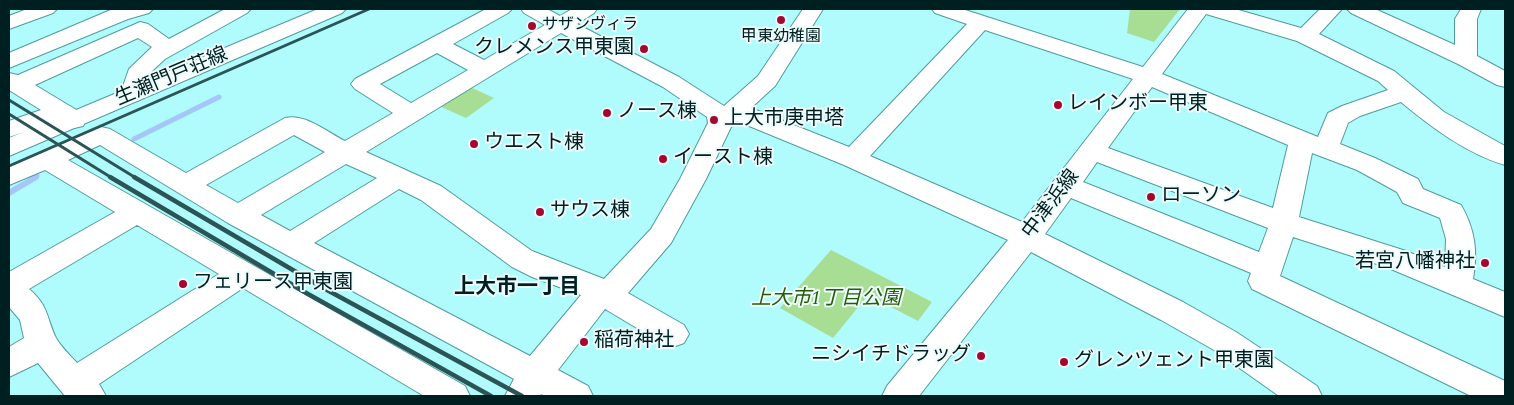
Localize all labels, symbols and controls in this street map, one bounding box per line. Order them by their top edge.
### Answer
marker: 甲東幼稚園 [775,14,787,26]
place label: サザンヴィラ [542,16,638,36]
marker: サザンヴィラ [526,20,538,32]
place label: 甲東幼稚園 [741,28,821,48]
place label: クレメンス甲東園 [474,37,634,61]
marker: クレメンス甲東園 [638,43,650,55]
street label: 生瀬門戸荘線 [112,44,232,112]
place label: レインボー甲東 [1068,93,1208,117]
marker: レインボー甲東 [1052,99,1064,111]
place label: ノース棟 [617,101,697,125]
marker: ノース棟 [601,107,613,119]
place label: 上大市庚申塔 [724,108,844,132]
marker: 上大市庚申塔 [708,114,720,126]
place label: ウエスト棟 [484,132,584,156]
marker: ウエスト棟 [468,138,480,150]
place label: イースト棟 [673,147,773,171]
marker: イースト棟 [657,153,669,165]
street label: 中津浜線 [1018,166,1086,244]
place label: ローソン [1161,185,1241,209]
marker: ローソン [1145,191,1157,203]
place label: サウス棟 [550,200,630,224]
marker: サウス棟 [534,206,546,218]
place label: 若宮八幡神社 [1355,251,1475,275]
marker: 若宮八幡神社 [1479,257,1491,269]
place label: フェリース甲東園 [193,272,353,296]
district label: 上大市一丁目 [454,276,580,302]
marker: フェリース甲東園 [177,278,189,290]
park label: 上大市1丁目公園 [751,288,901,312]
place label: 稲荷神社 [594,330,674,354]
marker: 稲荷神社 [578,336,590,348]
place label: ニシイチドラッグ [811,344,971,368]
marker: ニシイチドラッグ [975,350,987,362]
place label: グレンツェント甲東園 [1074,350,1274,374]
marker: グレンツェント甲東園 [1058,356,1070,368]

